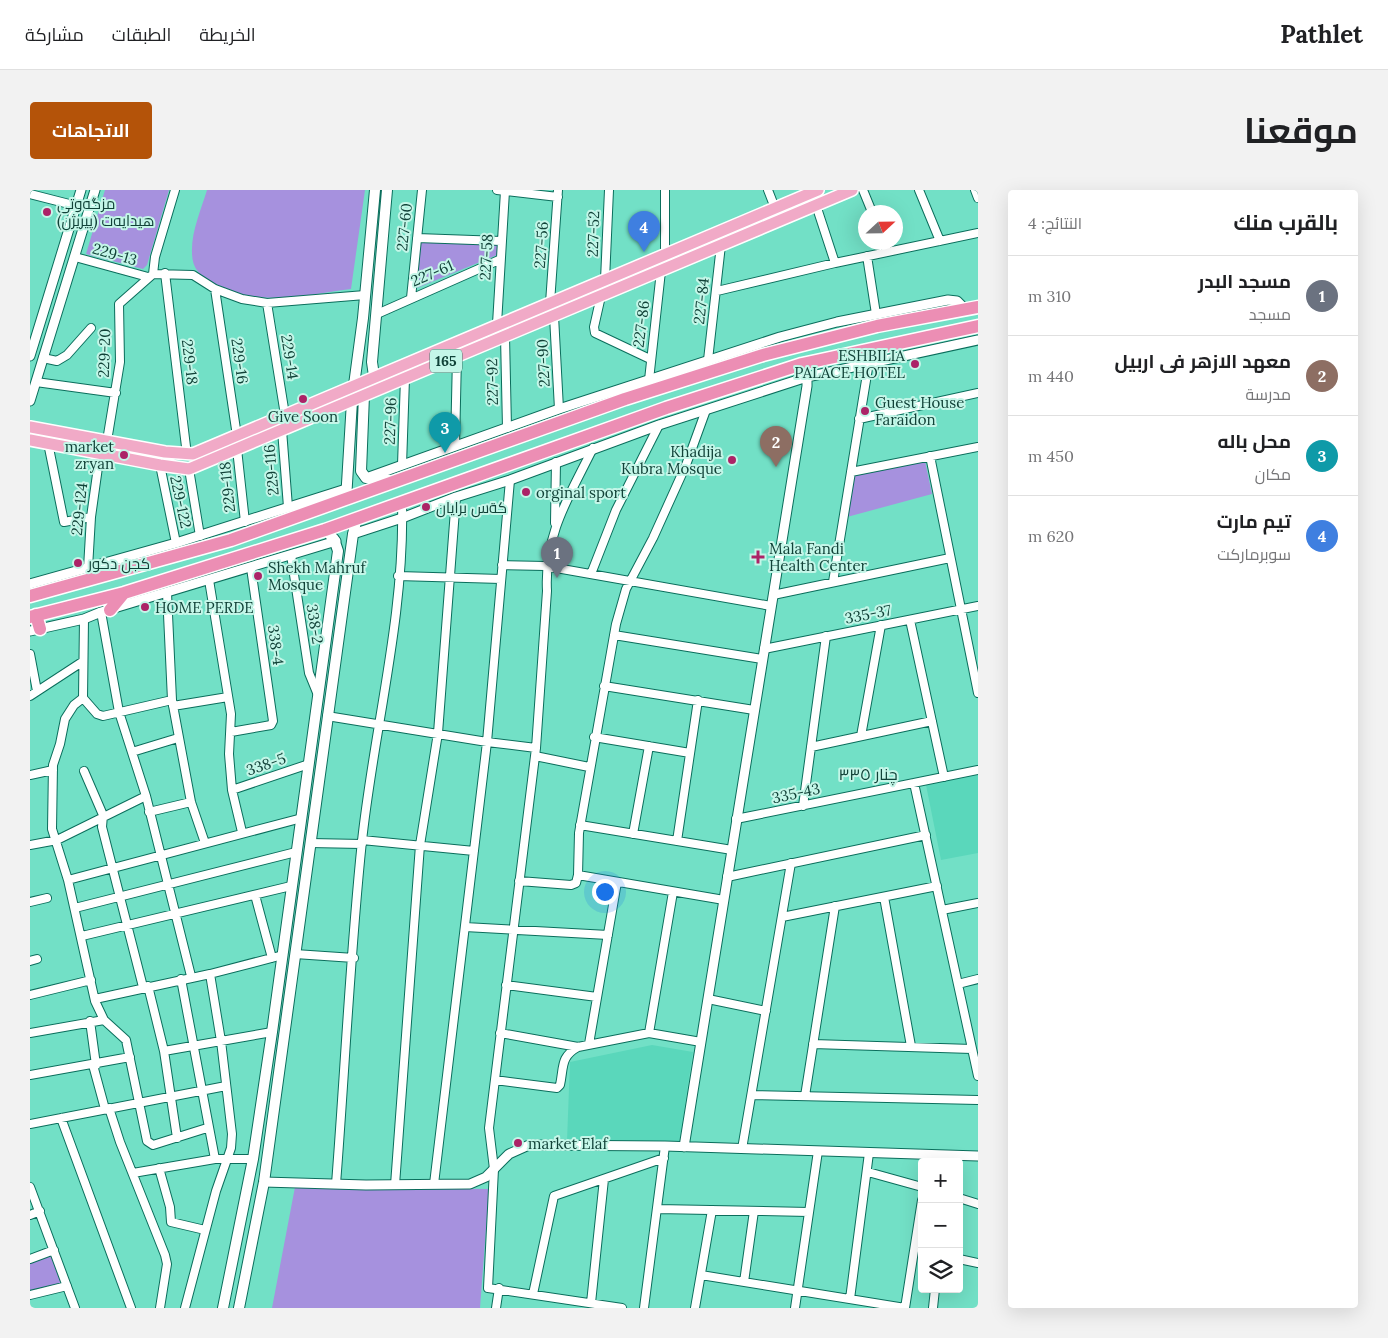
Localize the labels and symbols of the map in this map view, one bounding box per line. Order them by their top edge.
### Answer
place label: مزگه‌وتی هیدایه‌ت (پیریژن) [57,194,154,231]
street label: 227-60 [392,202,416,252]
north arrow [858,205,903,250]
marker: مزگه‌وتی هیدایه‌ت (پیریژن) [41,206,53,218]
street label: 227-52 [583,211,603,257]
pin: 4 [628,211,660,252]
street label: 227-56 [530,221,552,269]
street label: 227-58 [475,233,497,281]
street label: 229-13 [90,239,140,269]
street label: 227-61 [408,256,456,290]
street label: 227-84 [689,277,713,325]
street label: 227-86 [629,299,653,349]
street label: 229-20 [94,328,114,378]
street label: 229-14 [277,333,303,381]
street label: 229-16 [227,337,253,385]
street label: 229-18 [178,338,202,386]
street label: 227-90 [532,339,554,387]
place label: ESHBILIA PALACE HOTEL [794,346,906,382]
road number: 165 [430,350,462,372]
street label: 227-92 [482,358,502,406]
marker: ESHBILIA PALACE HOTEL [909,358,921,370]
marker: Give Soon [297,393,309,405]
place label: Guest House Faraidon [875,393,964,429]
street label: 227-96 [380,397,400,445]
marker: Guest House Faraidon [859,405,871,417]
place label: Give Soon [268,407,338,426]
pin: 3 [429,412,461,453]
pin: 2 [760,426,792,467]
place label: market zryan [65,437,114,473]
place label: Khadija Kubra Mosque [621,442,722,478]
street label: 229-116 [259,444,283,496]
marker: market zryan [118,449,130,461]
marker: Khadija Kubra Mosque [726,454,738,466]
street label: 229-118 [215,461,239,513]
street label: 229-122 [166,474,196,530]
street label: 229-124 [67,482,91,536]
place label: orginal sport [536,483,626,502]
marker: orginal sport [520,486,532,498]
place label: كةس برايان [436,498,507,518]
marker: كةس برايان [420,501,432,513]
pin: 1 [541,537,573,578]
place label: Mala Fandi Health Center [769,539,868,575]
marker: Mala Fandi Health Center [751,550,765,564]
place label: كجن دكور [87,554,150,574]
marker: كجن دكور [72,557,84,569]
place label: Shekh Mahruf Mosque [268,558,367,594]
marker: Shekh Mahruf Mosque [252,570,264,582]
place label: HOME PERDE [155,598,254,617]
street label: 335-37 [843,600,893,628]
marker: HOME PERDE [139,601,151,613]
street label: 338-2 [302,603,328,645]
street label: 338-4 [264,624,288,666]
street label: 338-5 [244,748,288,780]
district label: چنار ٣٣٥ [838,764,898,786]
street label: 335-43 [770,779,822,807]
your location [592,879,618,905]
place label: market Elaf [528,1134,608,1153]
marker: market Elaf [512,1137,524,1149]

